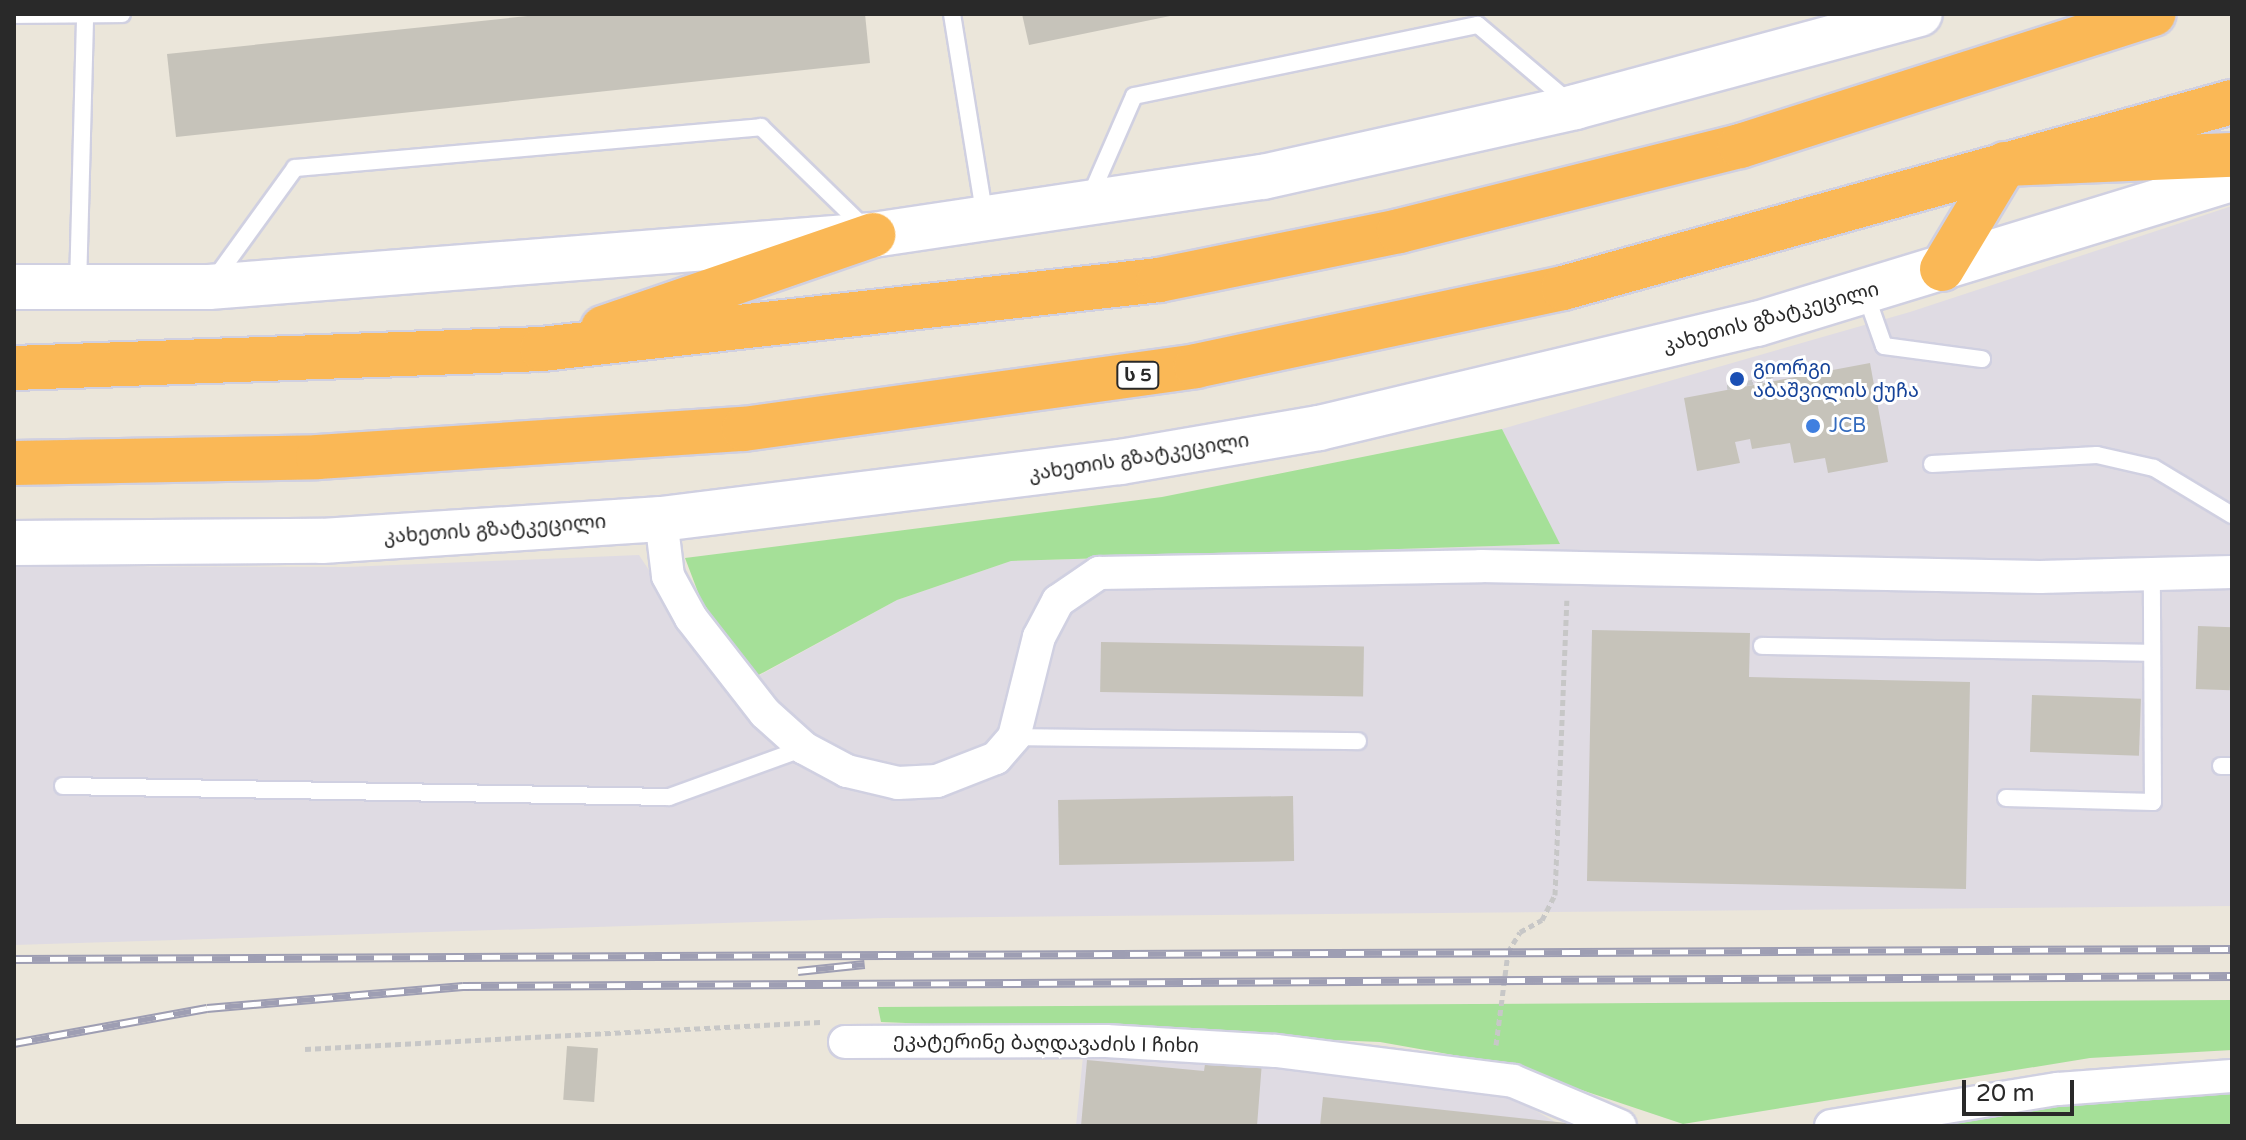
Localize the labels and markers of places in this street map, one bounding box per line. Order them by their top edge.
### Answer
place label: გიორგი აბაშვილის ქუჩა [1753,356,1919,403]
marker: გიორგი აბაშვილის ქუჩა [1728,370,1746,388]
place label: JCB [1829,414,1866,438]
marker: JCB [1804,417,1822,435]

